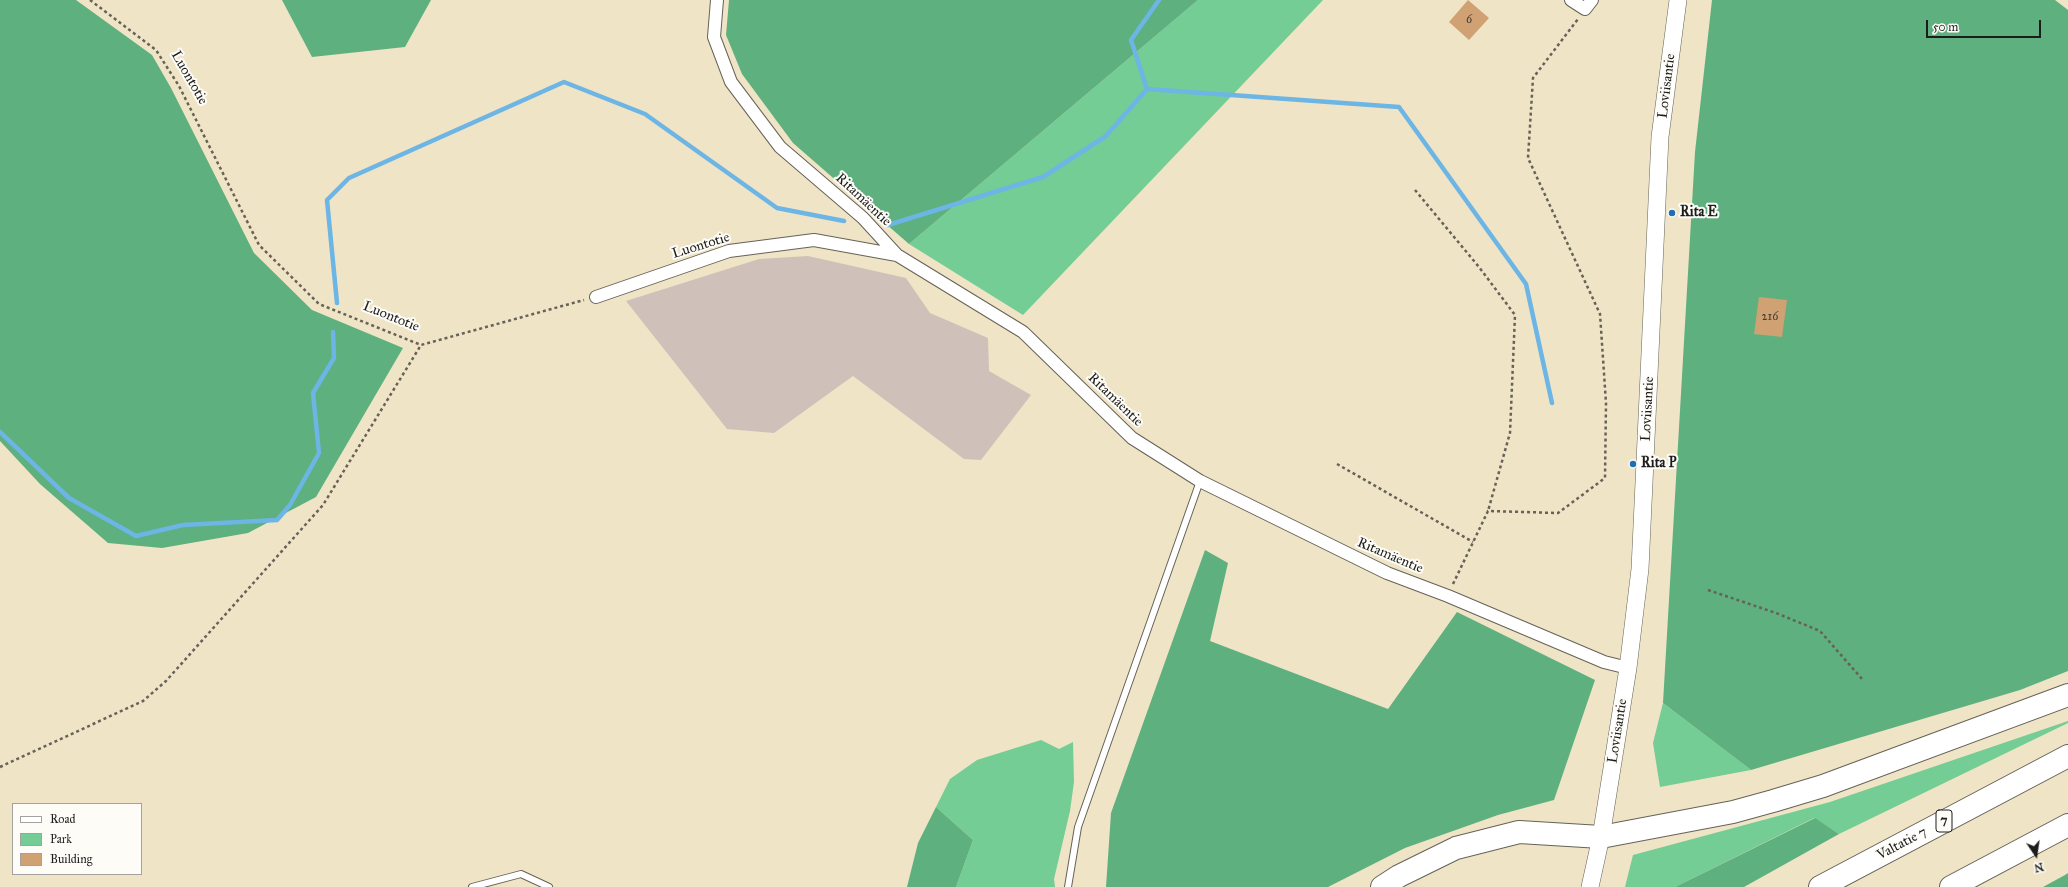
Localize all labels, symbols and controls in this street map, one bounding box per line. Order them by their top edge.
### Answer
scale bar [1928,12,2043,38]
house number: 6 [1466,13,1472,27]
text: 50 m [1933,20,1958,34]
street label: Luontotie [167,48,211,108]
street label: Loviisantie [1655,53,1679,119]
street label: Ritamäentie [832,170,894,230]
place label: Rita E [1680,205,1718,221]
marker: Rita E [1667,208,1677,218]
street label: Luontotie [670,229,732,263]
street label: Luontotie [360,298,422,336]
house number: 216 [1762,310,1778,324]
street label: Ritamäentie [1084,370,1146,430]
street label: Loviisantie [1638,376,1658,442]
place label: Rita P [1641,456,1677,472]
marker: Rita P [1628,459,1638,469]
street label: Ritamäentie [1354,535,1426,577]
street label: Loviisantie [1605,698,1631,764]
legend [12,803,142,875]
road number: 7 [1936,810,1952,832]
text: Road [50,812,76,826]
street label: Valtatie 7 [1874,824,1930,864]
text: Park [50,832,72,846]
north arrow [2016,835,2056,875]
text: Building [50,852,92,866]
text: N [2033,860,2045,875]

